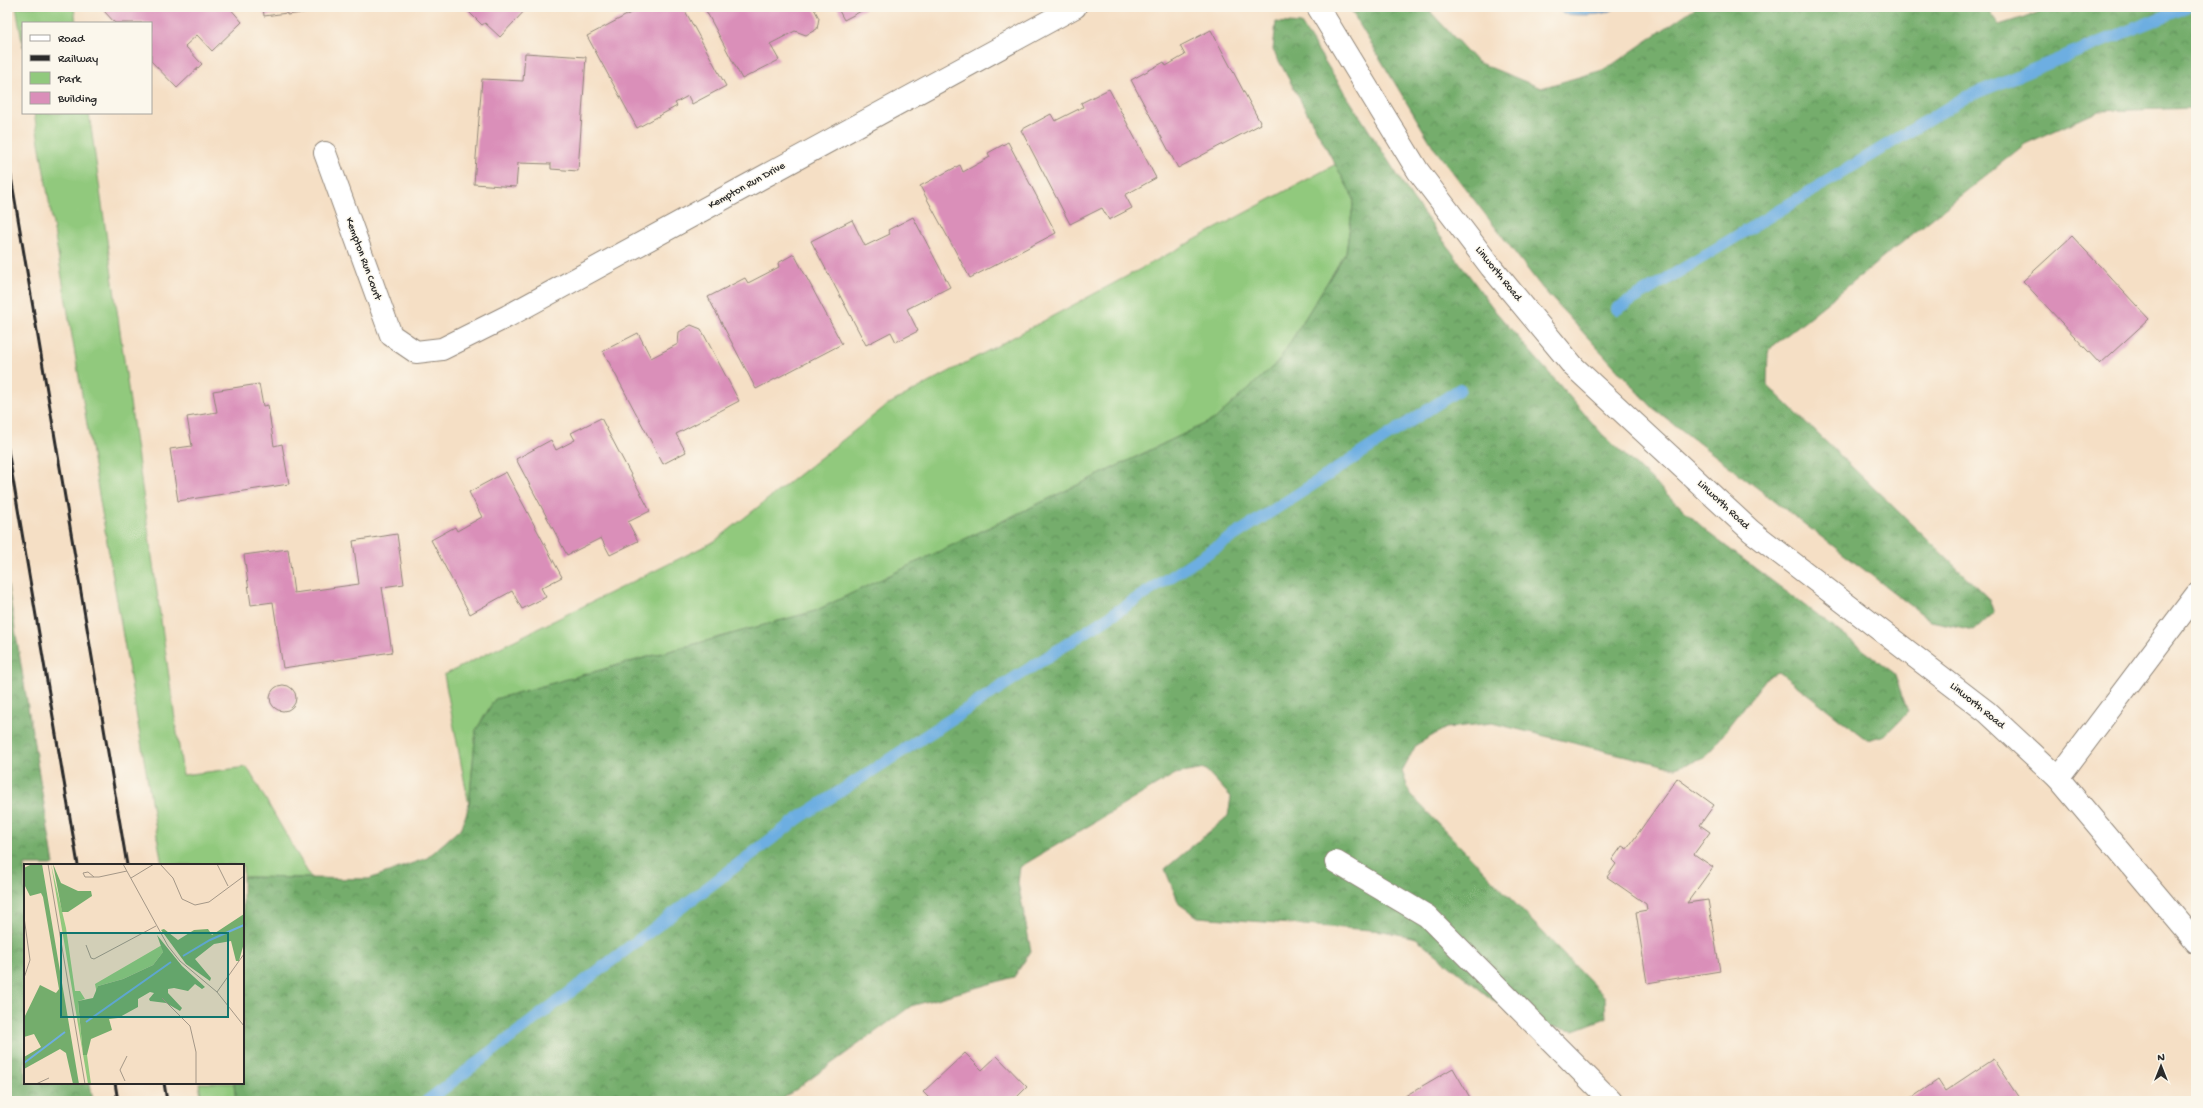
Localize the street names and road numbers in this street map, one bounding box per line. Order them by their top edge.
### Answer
street label: Kempton Run Drive [707,160,788,212]
street label: Kempton Run Court [342,216,384,303]
street label: Linworth Road [1472,244,1525,305]
street label: Linworth Road [1694,478,1753,533]
street label: Linworth Road [1947,680,2008,733]

